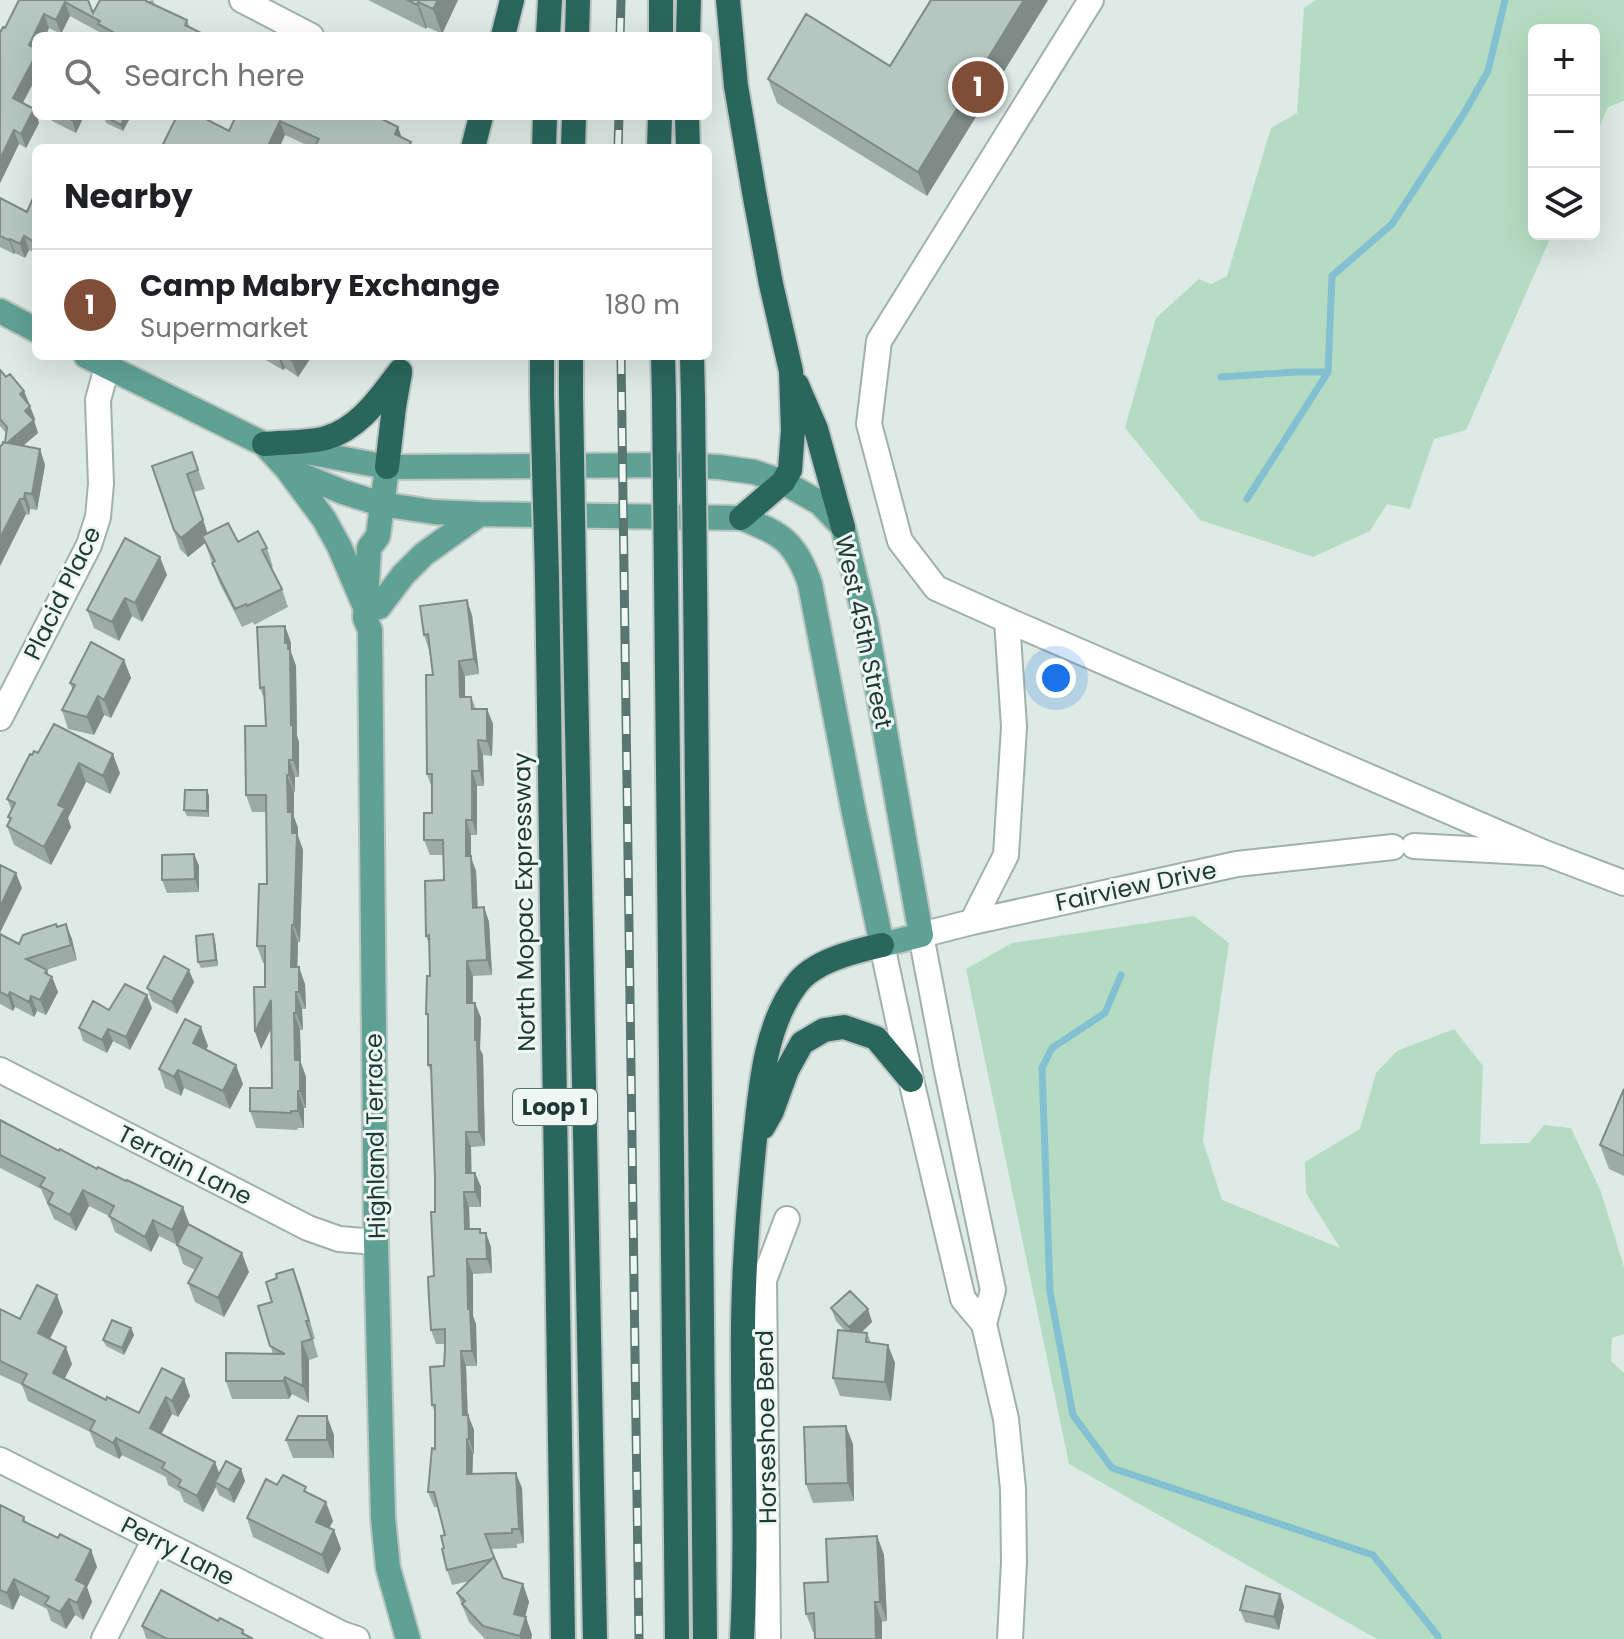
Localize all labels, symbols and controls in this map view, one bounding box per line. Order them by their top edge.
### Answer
map controls [1528,24,1600,240]
button: + [1528,24,1600,96]
search box [32,32,712,120]
icon: search [60,54,104,98]
text: Search here [124,54,305,97]
pin: 1 [952,57,1004,117]
button: − [1528,96,1600,168]
button: layers [1528,168,1600,240]
text: Nearby [64,172,193,220]
text: Camp Mabry Exchange [140,264,500,307]
text: 1 [85,287,95,323]
text: 180 m [605,287,680,323]
text: Supermarket [140,310,308,346]
street label: Placid Place [15,521,109,665]
street label: West 45th Street [827,532,901,732]
your location [1036,658,1076,698]
street label: North Mopac Expressway [505,752,543,1052]
street label: Fairview Drive [1053,853,1219,919]
street label: Highland Terrace [357,1033,393,1239]
road number: Loop 1 [513,1089,597,1125]
street label: Terrain Lane [112,1117,258,1213]
street label: Horseshoe Bend [748,1330,784,1524]
street label: Perry Lane [116,1508,240,1594]

